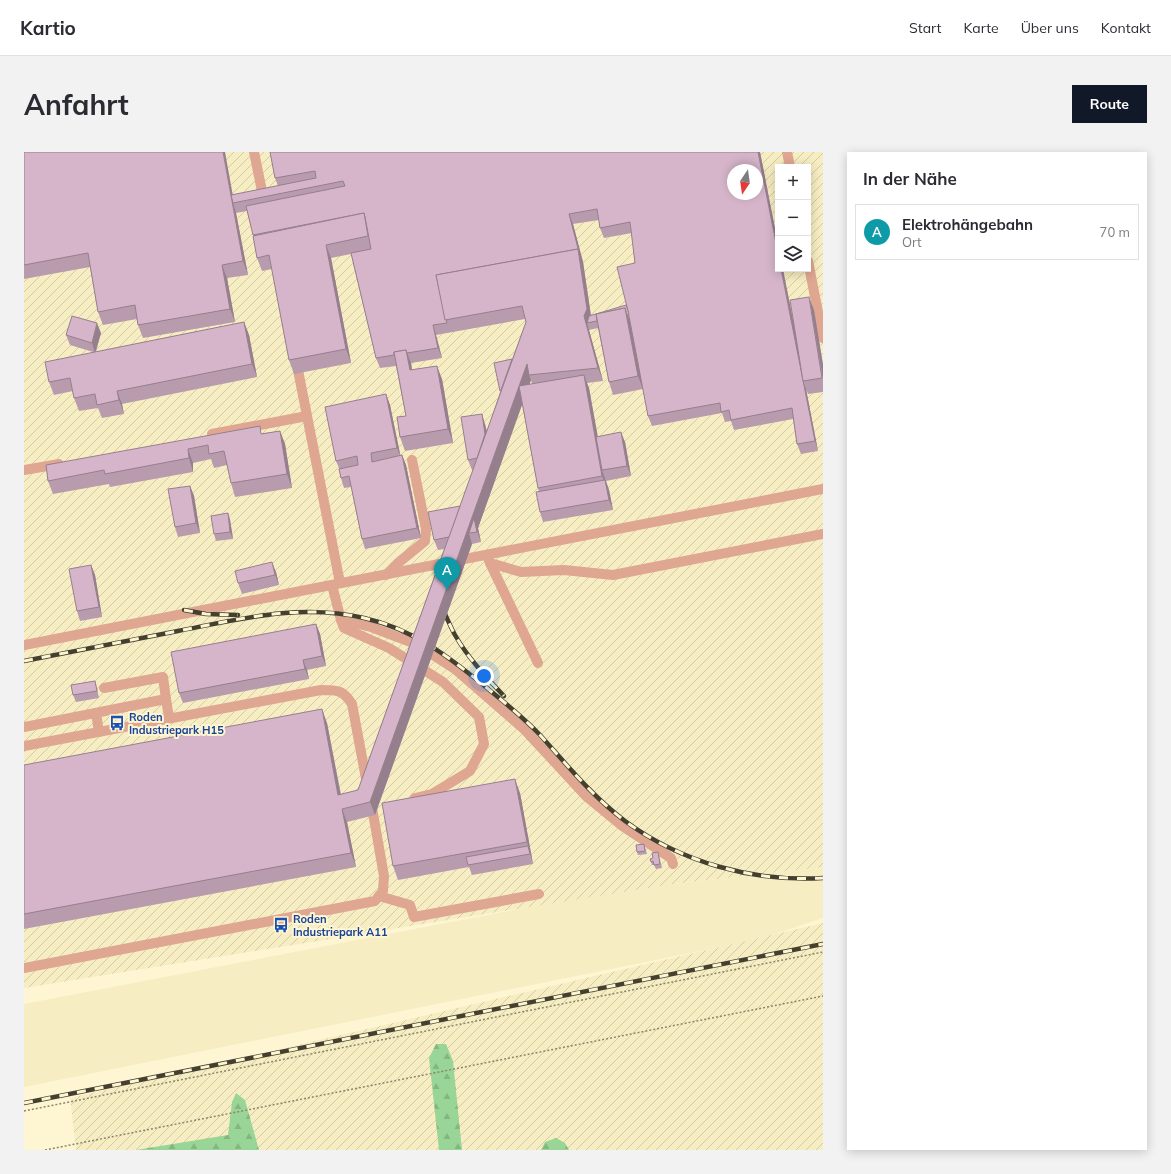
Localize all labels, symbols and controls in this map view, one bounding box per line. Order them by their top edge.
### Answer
text: Kartio [20,16,76,40]
text: Start [909,19,941,37]
text: Karte [963,19,999,37]
text: Über uns [1021,19,1079,37]
text: Kontakt [1101,19,1151,37]
button: Route [1072,85,1147,123]
text: Anfahrt [24,87,129,122]
north arrow [727,164,763,200]
map controls [775,164,811,272]
button: + [775,164,811,200]
text: In der Nähe [863,168,957,189]
button: − [775,200,811,236]
text: Elektrohängebahn [902,215,1033,234]
text: A [872,224,882,240]
text: 70 m [1100,224,1130,240]
text: Ort [902,234,922,250]
button: layers [775,236,811,272]
pin: A [434,557,460,590]
your location [474,666,494,686]
place label: Roden Industriepark H15 [129,710,224,737]
bus stop icon: Roden Industriepark H15 [108,714,126,732]
place label: Roden Industriepark A11 [293,912,388,939]
bus stop icon: Roden Industriepark A11 [272,916,290,934]

